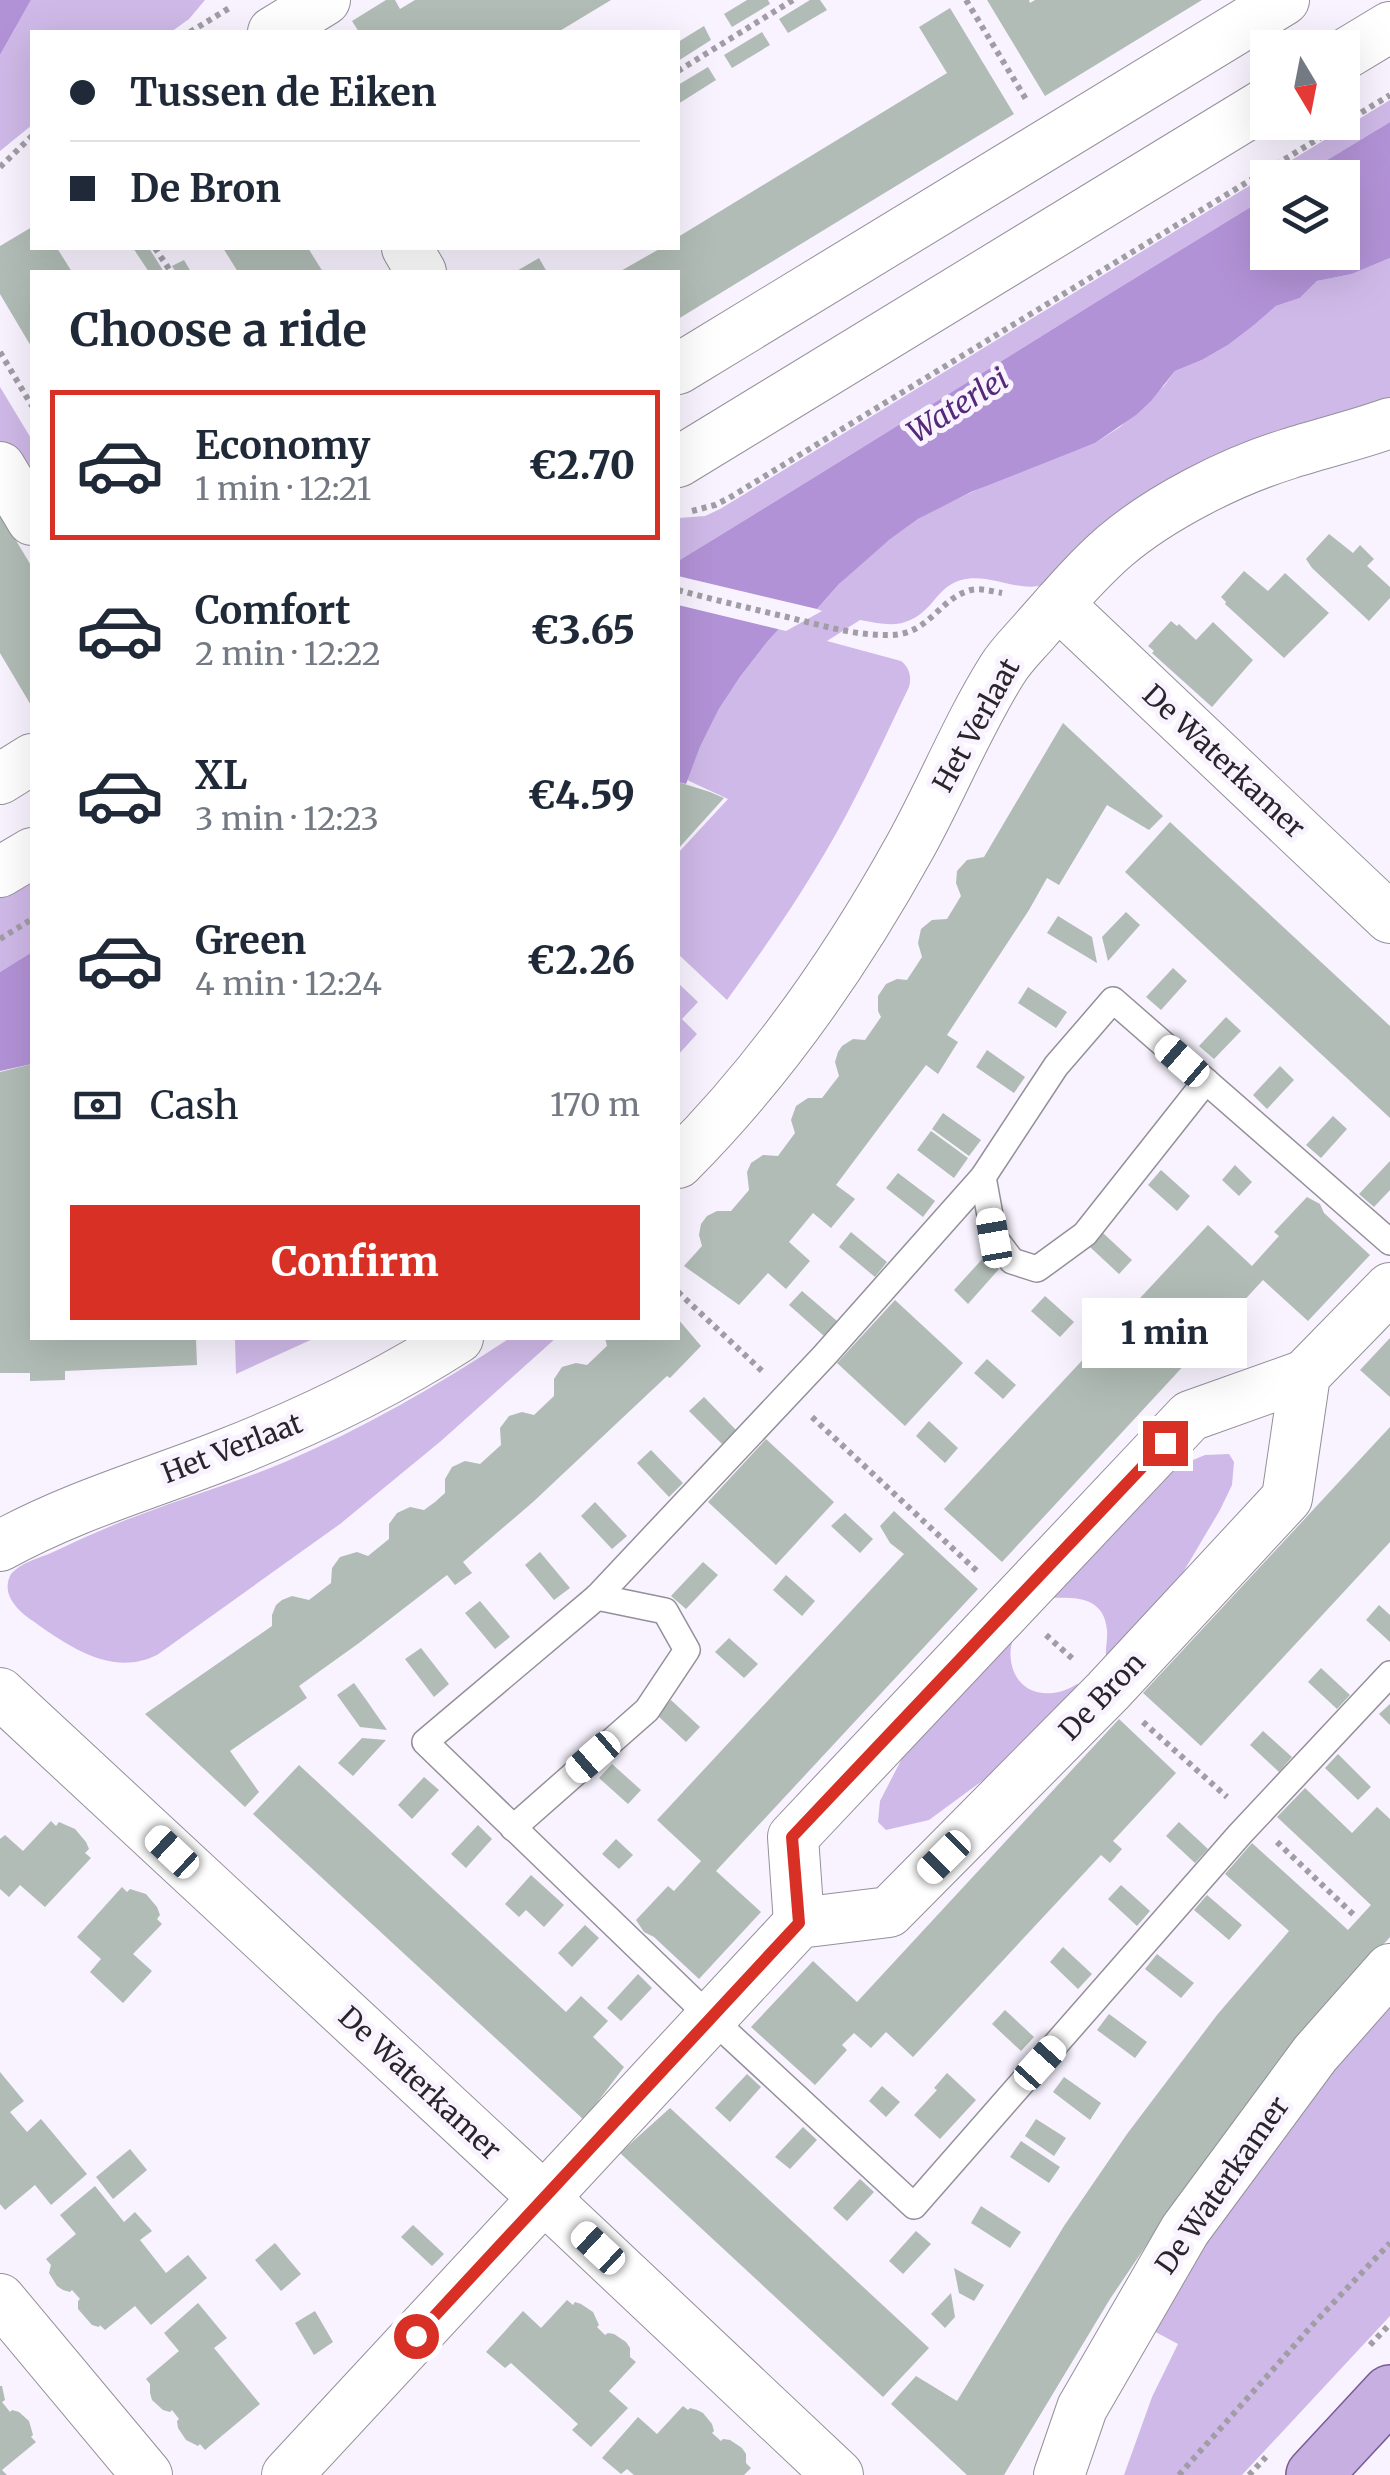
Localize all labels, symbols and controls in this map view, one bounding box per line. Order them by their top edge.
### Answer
north arrow [1250,30,1360,140]
map controls [1250,30,1360,270]
text: Tussen de Eiken [130,69,436,116]
button: layers [1250,160,1360,270]
text: De Bron [130,165,281,212]
text: Choose a ride [70,302,367,358]
water label: Waterlei [900,359,1015,451]
icon: car [75,420,165,510]
text: Economy [195,422,370,469]
text: €2.70 [528,442,635,489]
text: 1 min · 12:21 [195,469,371,509]
icon: car [75,585,165,675]
text: Comfort [195,587,351,634]
text: €3.65 [531,607,635,654]
text: 2 min · 12:22 [195,634,381,674]
street label: Het Verlaat [925,652,1028,798]
street label: De Waterkamer [1135,677,1313,845]
icon: car [75,750,165,840]
text: XL [195,752,247,799]
text: €4.59 [527,772,635,819]
text: 3 min · 12:23 [195,799,379,839]
icon: car [75,915,165,1005]
text: Green [195,917,306,964]
text: €2.26 [527,937,635,984]
text: 4 min · 12:24 [195,964,382,1004]
car [1150,1030,1214,1092]
icon: cash [70,1078,125,1133]
text: Cash [150,1082,239,1129]
text: 170 m [550,1085,640,1125]
button: Confirm [70,1205,640,1320]
car [974,1206,1014,1270]
callout: 1 min [1082,1298,1248,1368]
text: 1 min [1121,1313,1208,1353]
street label: Het Verlaat [157,1405,307,1491]
route end [1143,1421,1188,1466]
street label: De Bron [1051,1645,1153,1747]
car [561,1726,625,1788]
car [140,1821,204,1883]
car [912,1825,976,1889]
street label: De Waterkamer [331,1999,509,2167]
car [1009,2031,1071,2095]
street label: De Waterkamer [1147,2089,1297,2281]
car [566,2217,630,2279]
route start [394,2314,439,2359]

